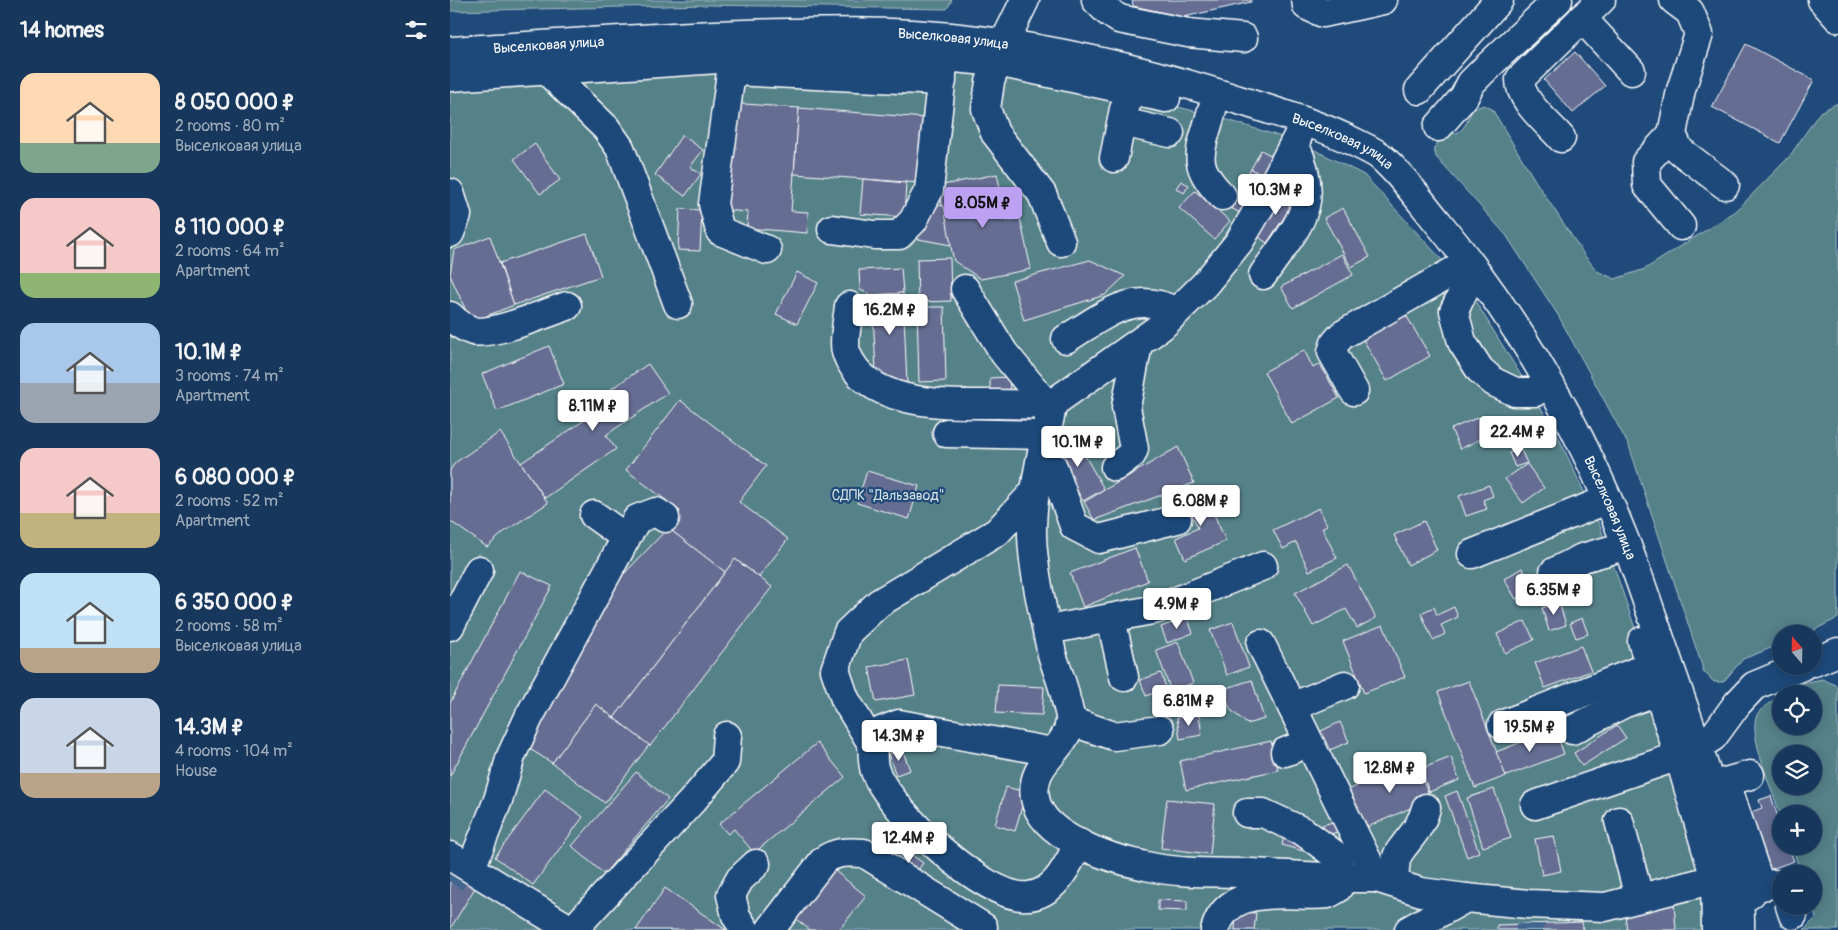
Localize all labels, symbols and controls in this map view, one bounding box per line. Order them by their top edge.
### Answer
icon: filters [402,16,430,44]
text: 14 homes [20,17,104,44]
street label: Выселковая улица [898,25,1010,53]
street label: Выселковая улица [493,33,605,57]
text: 8 050 000 ₽ [175,89,295,116]
icon: home [60,93,120,153]
street label: Выселковая улица [1290,109,1397,173]
text: 2 rooms · 80 m² [175,116,285,136]
text: Выселковая улица [175,136,302,156]
pin: 10.3M ₽ [1230,174,1322,216]
text: 10.3M ₽ [1249,180,1303,200]
pin: 8.05M ₽ [937,186,1029,229]
text: 8.05M ₽ [955,193,1011,213]
text: 8 110 000 ₽ [175,214,286,241]
icon: home [60,218,120,278]
text: 2 rooms · 64 m² [175,241,285,261]
text: Apartment [175,261,250,281]
pin: 16.2M ₽ [844,294,936,336]
text: 16.2M ₽ [864,300,916,320]
text: 10.1M ₽ [175,339,243,366]
icon: home [60,343,120,403]
text: 3 rooms · 74 m² [175,366,284,386]
text: Apartment [175,386,250,406]
pin: 8.11M ₽ [547,390,639,432]
text: 8.11M ₽ [569,396,617,416]
pin: 22.4M ₽ [1472,416,1564,458]
text: 22.4M ₽ [1490,422,1546,442]
pin: 10.1M ₽ [1032,426,1124,468]
text: 10.1M ₽ [1052,432,1104,452]
street label: Выселковая улица [1581,453,1640,562]
text: 6 080 000 ₽ [175,464,296,491]
icon: home [60,468,120,528]
pin: 6.08M ₽ [1155,484,1247,527]
park label: СДПК "Дальзавод" [832,487,944,504]
text: 2 rooms · 52 m² [175,491,284,511]
text: 6.08M ₽ [1173,491,1229,511]
text: Apartment [175,511,250,531]
pin: 6.35M ₽ [1508,574,1600,616]
text: 6.35M ₽ [1526,580,1582,600]
pin: 4.9M ₽ [1136,588,1218,630]
text: 6 350 000 ₽ [175,589,294,616]
icon: home [60,593,120,653]
text: 4.9M ₽ [1154,594,1200,614]
text: 2 rooms · 58 m² [175,616,283,636]
north arrow [1772,625,1822,675]
map controls [1772,625,1822,915]
text: Выселковая улица [175,636,302,656]
pin: 6.81M ₽ [1143,684,1235,727]
button: locate [1772,685,1822,735]
text: 6.81M ₽ [1163,691,1215,711]
pin: 19.5M ₽ [1484,710,1576,753]
text: 14.3M ₽ [175,714,244,741]
text: 19.5M ₽ [1504,717,1556,737]
icon: home [60,718,120,778]
pin: 14.3M ₽ [853,720,945,762]
text: 14.3M ₽ [873,726,925,746]
text: 4 rooms · 104 m² [175,741,293,761]
button: layers [1772,745,1822,795]
pin: 12.8M ₽ [1344,752,1436,794]
text: 12.8M ₽ [1364,758,1416,778]
text: House [175,761,217,781]
button: + [1772,805,1822,855]
pin: 12.4M ₽ [863,822,955,864]
text: 12.4M ₽ [883,828,935,848]
button: − [1772,865,1822,915]

